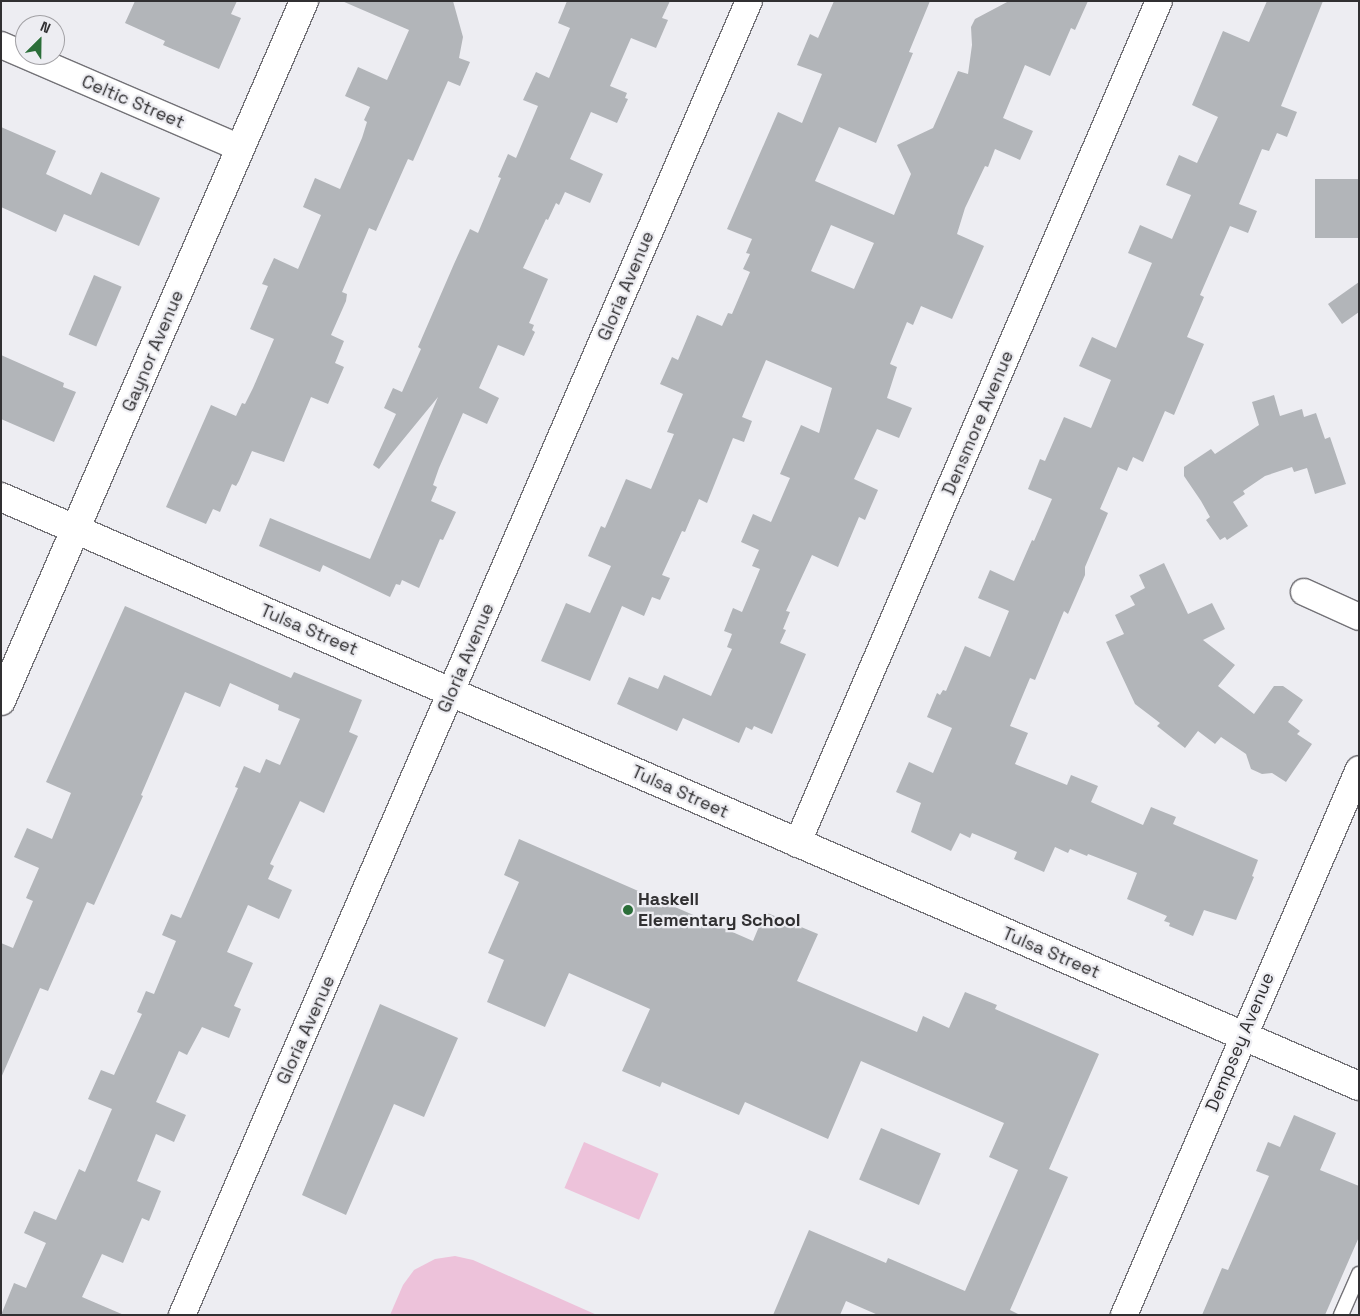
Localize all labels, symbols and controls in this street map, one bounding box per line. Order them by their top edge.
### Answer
north arrow [15,15,65,65]
text: N [38,17,53,37]
street label: Celtic Street [78,71,188,133]
street label: Gloria Avenue [593,228,659,344]
street label: Gaynor Avenue [118,287,188,415]
street label: Densmore Avenue [938,347,1018,499]
street label: Tulsa Street [257,600,361,660]
street label: Gloria Avenue [433,600,499,716]
street label: Tulsa Street [628,761,732,823]
place label: Haskell Elementary School [638,889,801,932]
marker: Haskell Elementary School [622,904,634,916]
street label: Tulsa Street [999,923,1103,983]
street label: Dempsey Avenue [1201,969,1279,1115]
street label: Gloria Avenue [272,972,340,1088]

